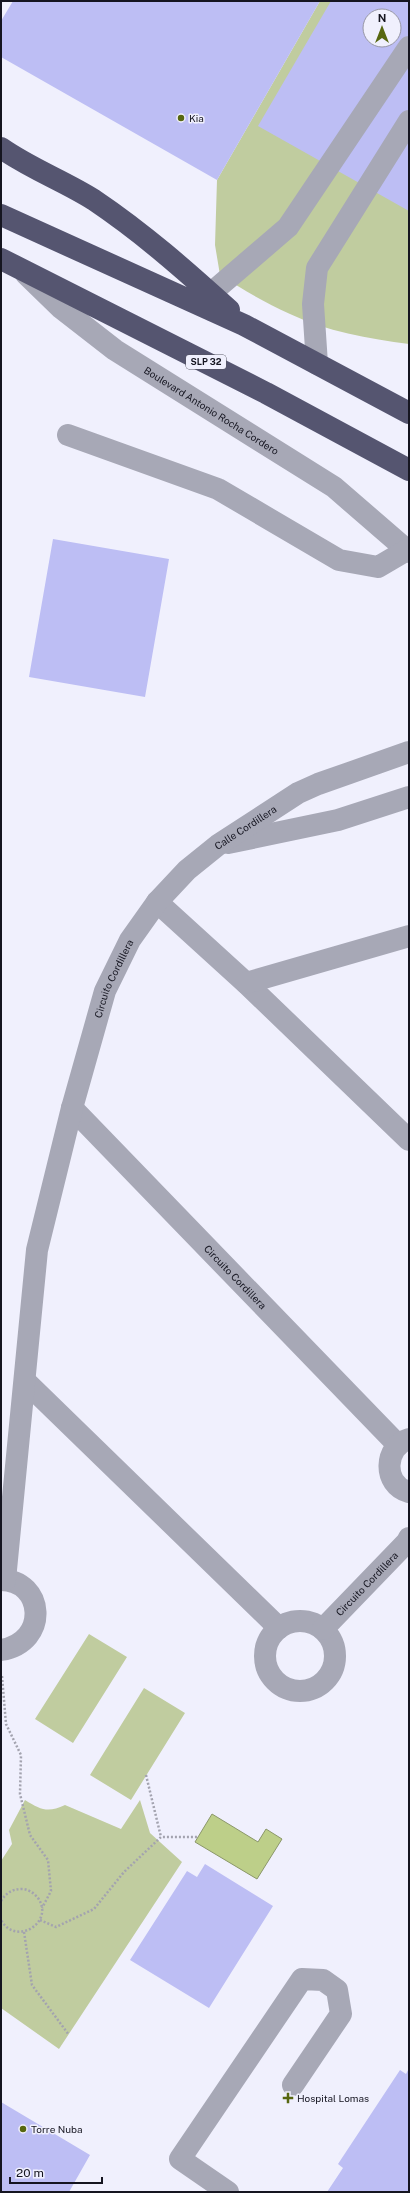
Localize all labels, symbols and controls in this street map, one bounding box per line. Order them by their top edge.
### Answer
north arrow [362,8,402,48]
text: N [378,12,386,24]
place label: Kia [189,112,204,124]
marker: Kia [176,113,186,123]
road number: SLP 32 [186,355,226,369]
street label: Boulevard Antonio Rocha Cordero [142,364,281,457]
street label: Calle Cordillera [212,803,279,852]
street label: Circuito Cordillera [92,937,135,1019]
street label: Circuito Cordillera [202,1242,269,1311]
street label: Circuito Cordillera [333,1549,400,1618]
marker: Hospital Lomas [282,2092,294,2104]
place label: Hospital Lomas [297,2092,369,2104]
place label: Torre Nuba [31,2123,83,2135]
marker: Torre Nuba [18,2124,28,2134]
scale bar [10,2159,102,2185]
text: 20 m [16,2166,44,2180]

